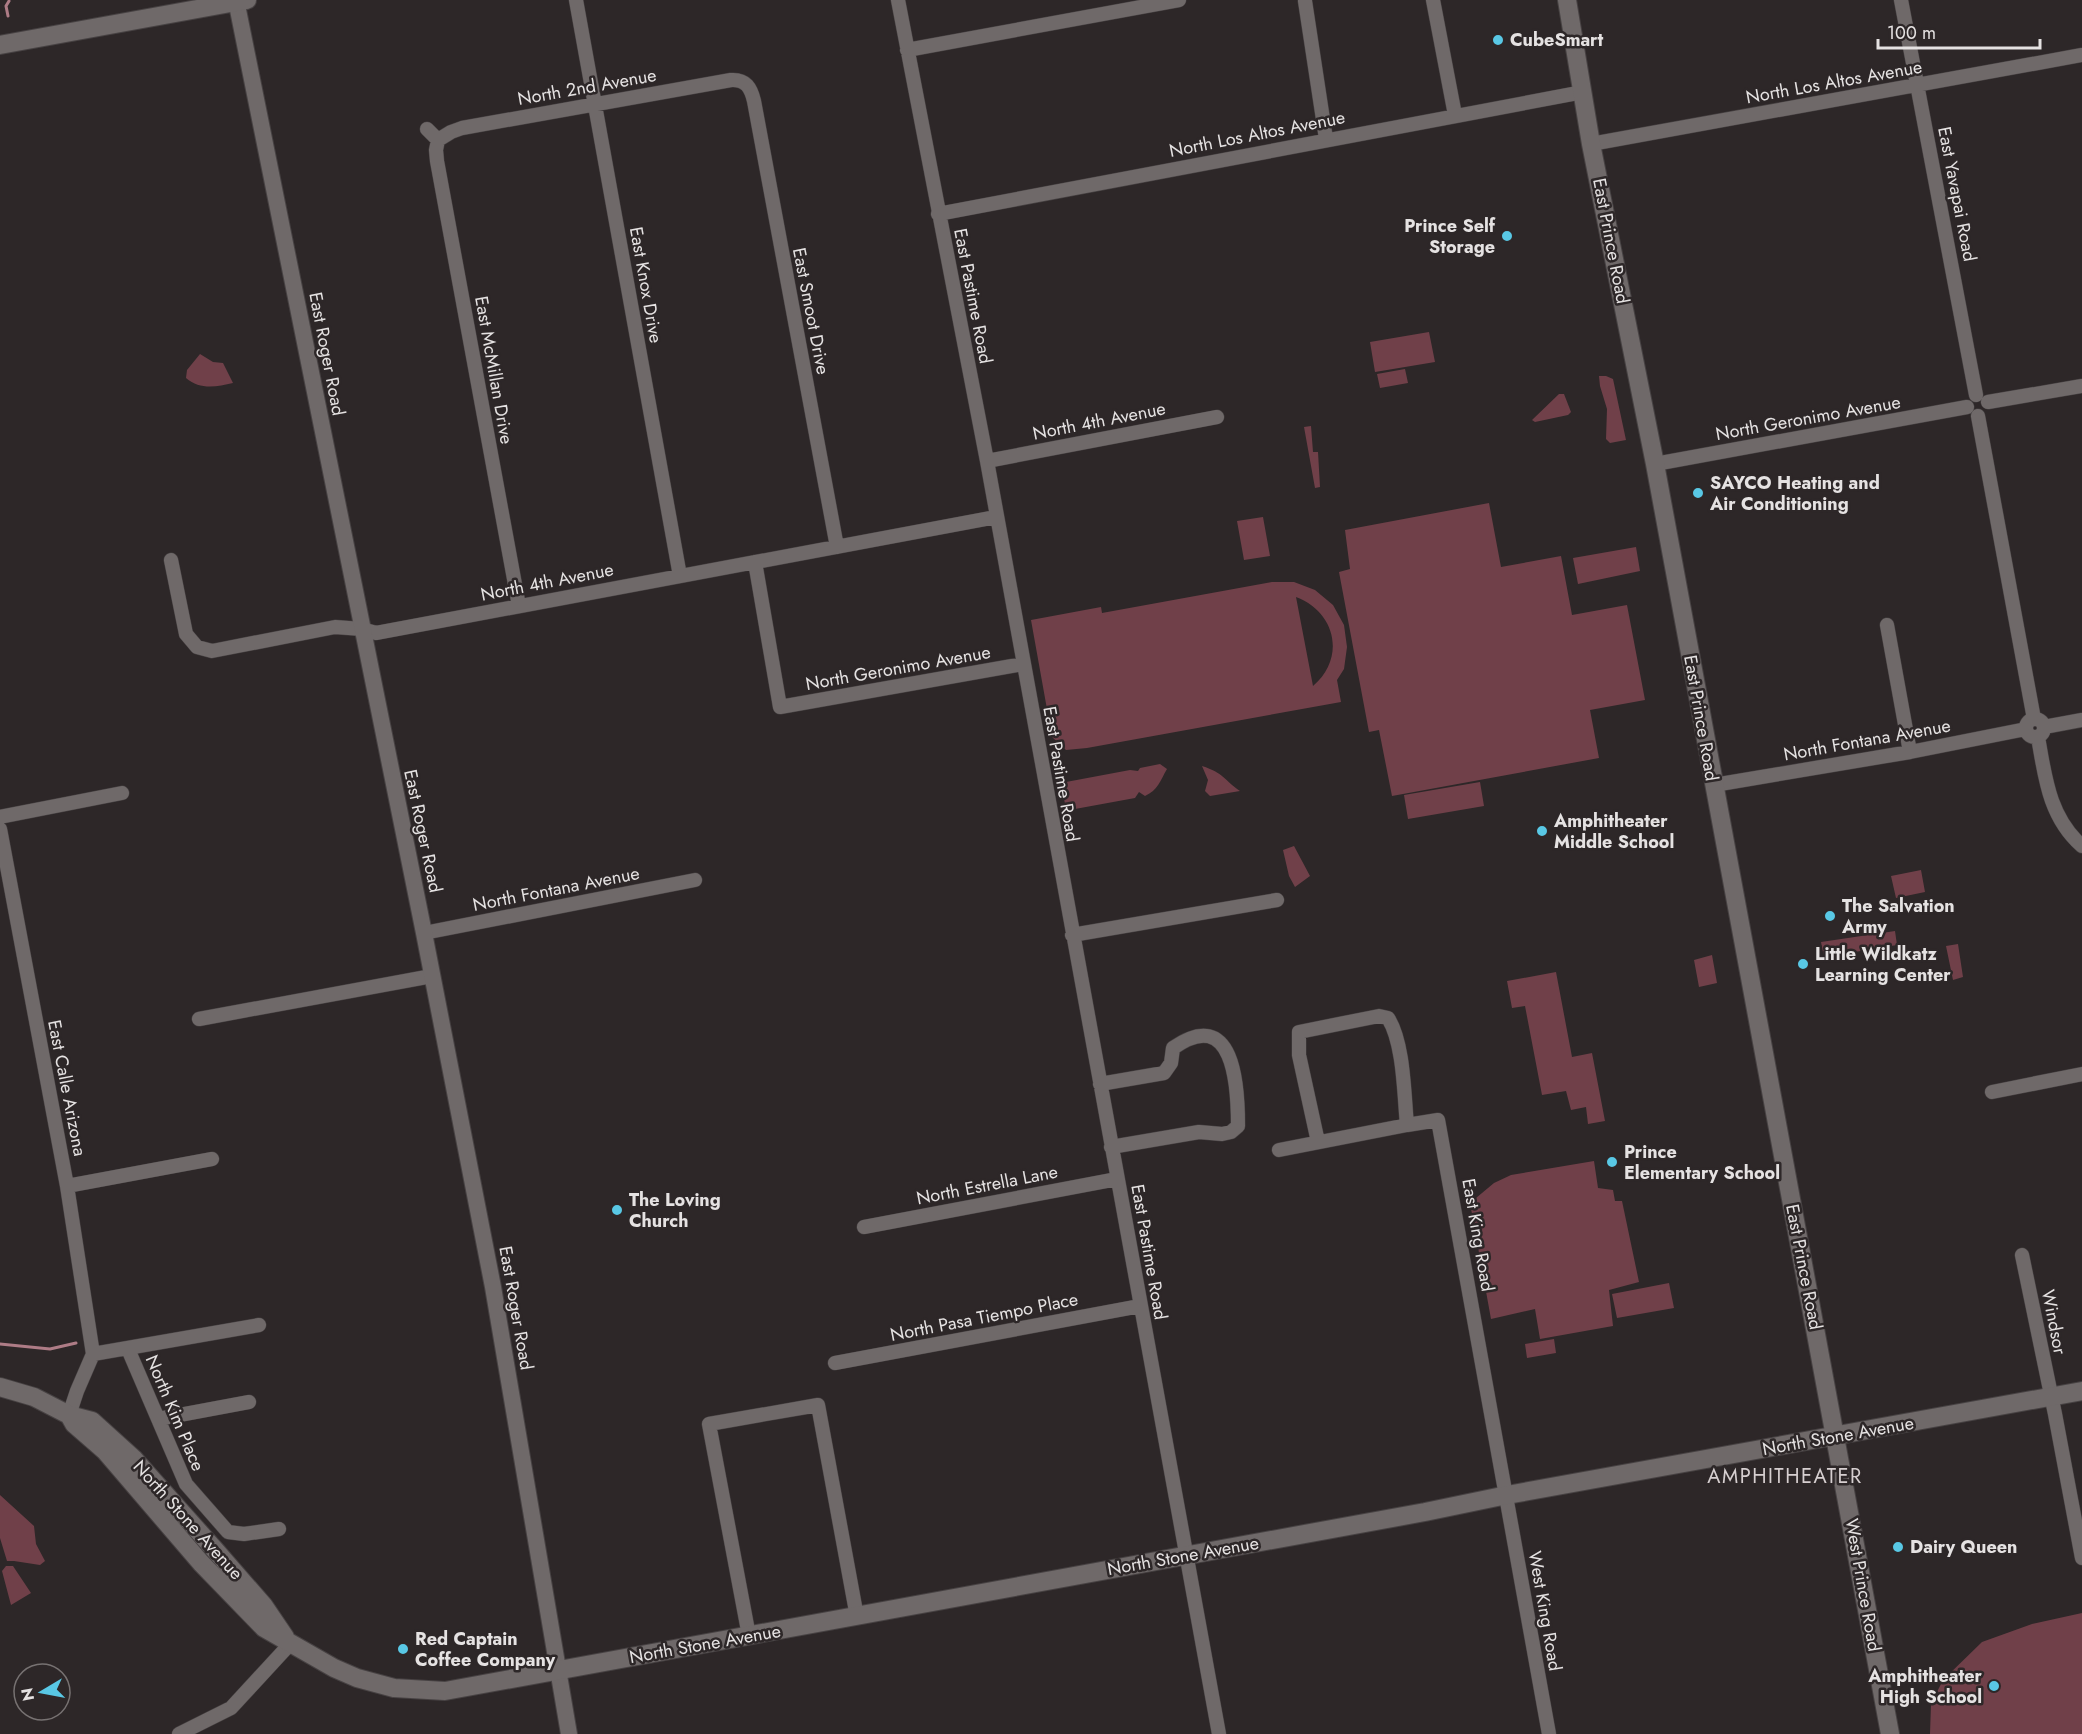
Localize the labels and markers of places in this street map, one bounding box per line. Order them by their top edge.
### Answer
place label: CubeSmart [1510,27,1603,53]
marker: CubeSmart [1491,33,1505,47]
place label: Prince Self Storage [1404,213,1496,260]
marker: Prince Self Storage [1500,229,1514,243]
place label: SAYCO Heating and Air Conditioning [1709,470,1880,517]
marker: SAYCO Heating and Air Conditioning [1691,486,1705,500]
place label: Amphitheater Middle School [1553,808,1674,855]
marker: Amphitheater Middle School [1535,824,1549,838]
place label: The Salvation Army [1841,893,1955,940]
marker: The Salvation Army [1823,909,1837,923]
place label: Little Wildkatz Learning Center [1815,941,1951,988]
marker: Little Wildkatz Learning Center [1796,957,1810,971]
place label: Prince Elementary School [1624,1139,1780,1186]
marker: Prince Elementary School [1605,1155,1619,1169]
place label: The Loving Church [629,1187,721,1234]
marker: The Loving Church [610,1203,624,1217]
place label: Dairy Queen [1910,1534,2017,1560]
marker: Dairy Queen [1891,1540,1905,1554]
place label: Red Captain Coffee Company [415,1626,556,1673]
marker: Red Captain Coffee Company [396,1642,410,1656]
place label: Amphitheater High School [1867,1663,1983,1710]
marker: Amphitheater High School [1987,1679,2001,1693]

